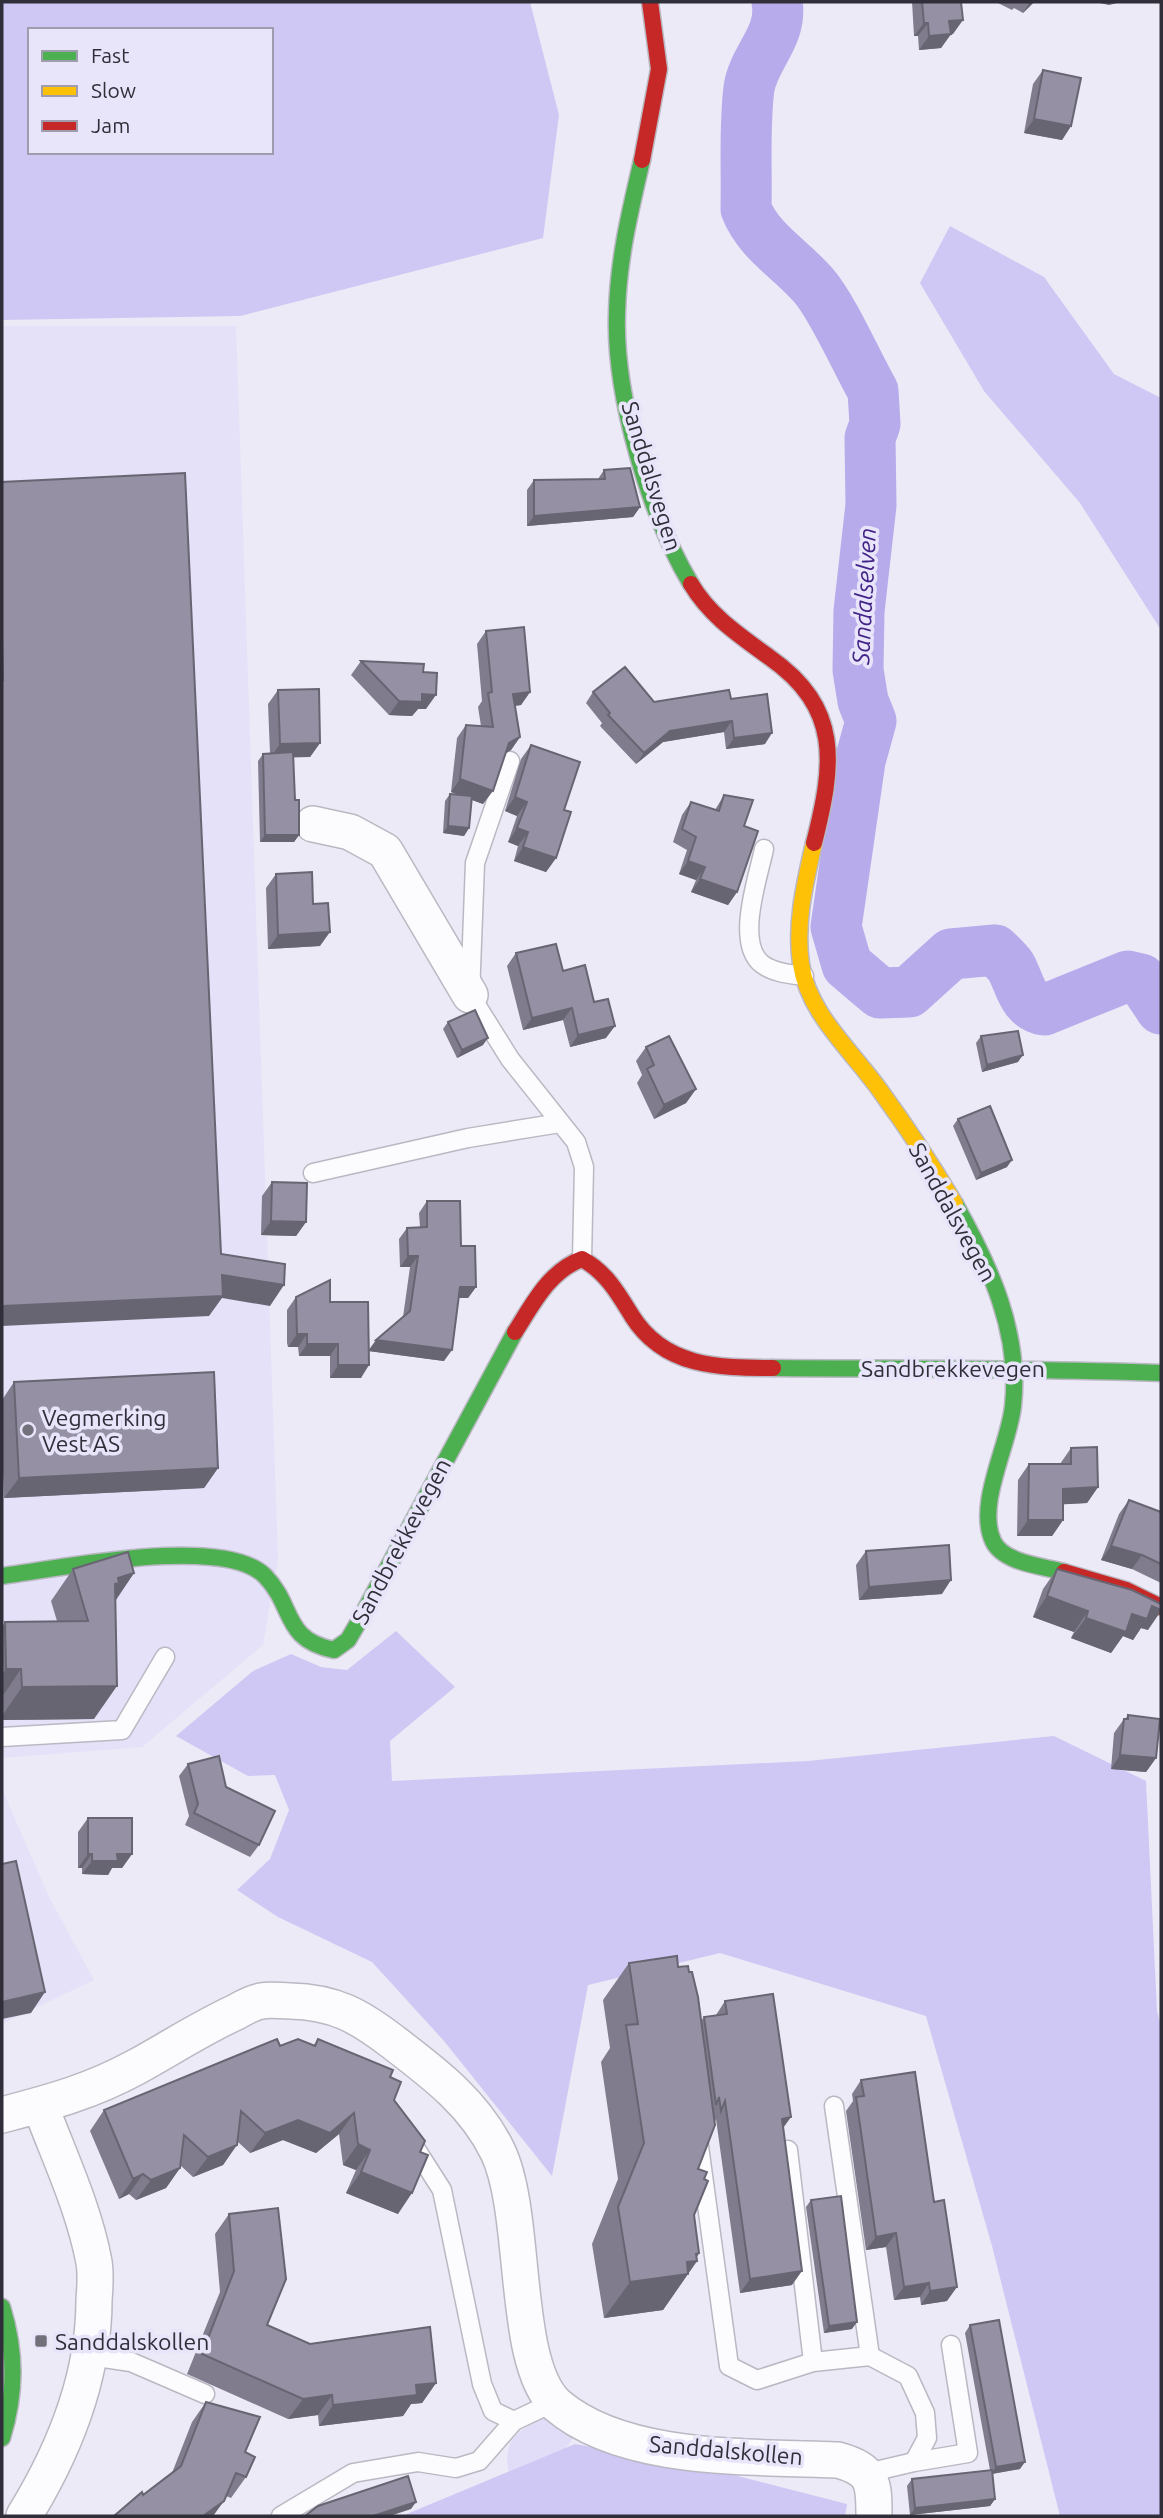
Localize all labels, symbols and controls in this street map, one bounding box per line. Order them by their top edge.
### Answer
legend [28,28,273,154]
text: Fast [91,43,129,67]
text: Slow [91,78,136,102]
text: Jam [91,113,130,137]
street label: Sanddalsvegen [617,398,687,554]
water label: Sandalselven [847,527,881,666]
street label: Sanddalsvegen [905,1138,1001,1286]
street label: Sandbrekkevegen [861,1356,1045,1381]
place label: Vegmerking Vest AS [42,1405,167,1456]
marker: Vegmerking Vest AS [20,1422,36,1438]
street label: Sandbrekkevegen [347,1454,455,1628]
place label: Sanddalskollen [55,2329,209,2354]
marker: Sanddalskollen [33,2333,49,2349]
street label: Sanddalskollen [648,2431,804,2469]

